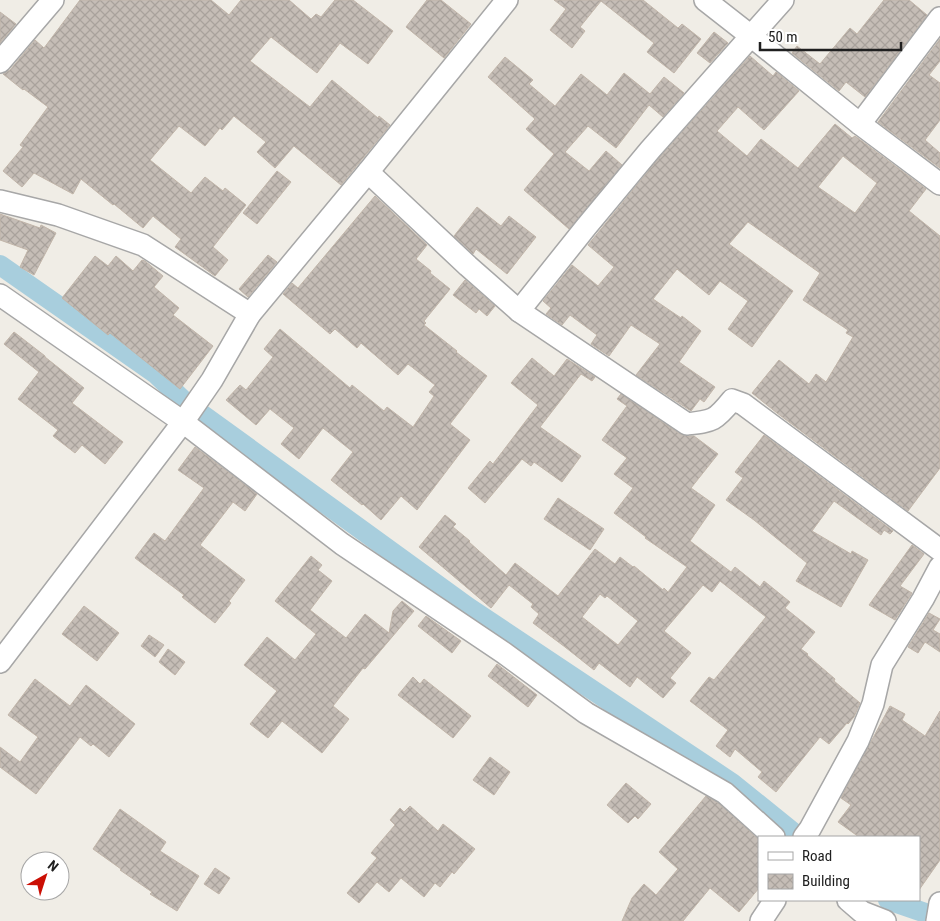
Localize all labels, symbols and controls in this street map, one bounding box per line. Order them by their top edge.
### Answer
scale bar [760,20,901,52]
text: 50 m [768,28,798,46]
legend [758,836,920,901]
text: Road [802,847,832,865]
north arrow [20,851,70,901]
text: N [45,857,62,875]
text: Building [802,872,850,890]

